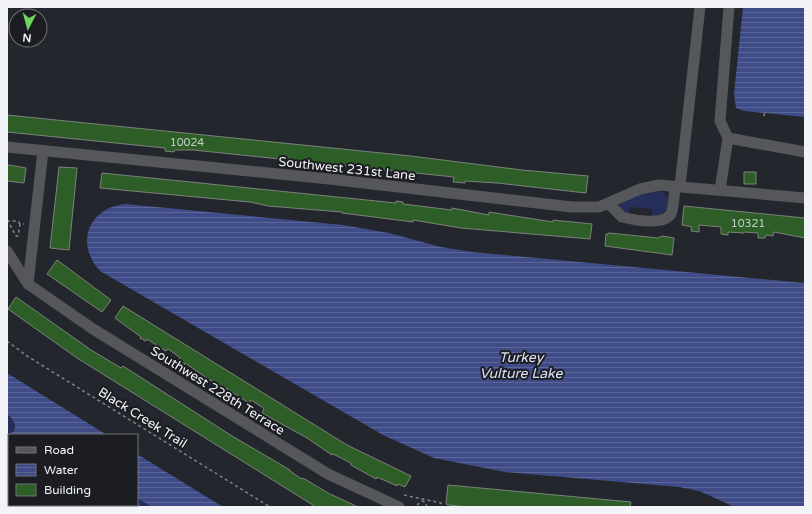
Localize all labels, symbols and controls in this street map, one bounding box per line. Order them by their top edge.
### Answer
north arrow [8,8,48,48]
text: N [22,31,32,44]
house number: 10024 [170,136,204,149]
street label: Southwest 231st Lane [278,154,416,184]
house number: 10321 [731,217,765,230]
street label: Southwest 228th Terrace [147,343,288,439]
water label: Turkey Vulture Lake [479,349,564,382]
street label: Black Creek Trail [95,384,190,452]
legend [8,434,138,506]
text: Road [44,443,74,457]
text: Water [44,463,79,477]
text: Building [44,483,91,497]

